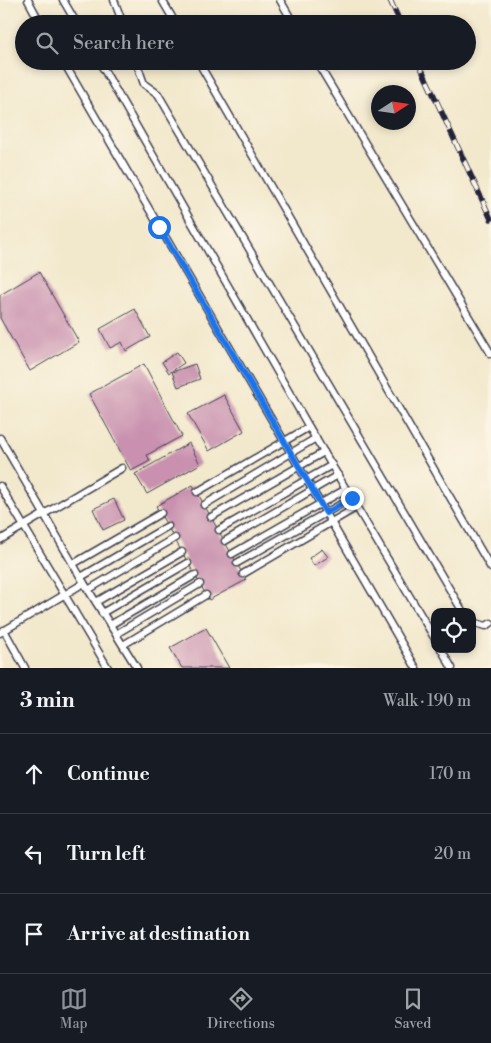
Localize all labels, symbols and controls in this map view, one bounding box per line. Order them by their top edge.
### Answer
search box [15,15,476,70]
icon: search [33,29,61,57]
text: Search here [73,31,174,55]
north arrow [371,85,416,130]
route start [148,216,171,239]
route end [341,487,364,510]
map controls [431,608,476,653]
button: locate [431,608,476,653]
text: 3 min [20,688,75,714]
text: Walk · 190 m [383,691,471,711]
icon: ahead [20,760,48,788]
text: Continue [67,762,150,786]
text: 170 m [429,764,471,784]
icon: left [20,840,48,868]
text: Turn left [67,842,146,866]
text: 20 m [434,844,471,864]
icon: arrive [20,920,48,948]
text: Arrive at destination [67,922,250,946]
tab: Map [60,985,88,1033]
tab: Directions [207,985,275,1033]
tab: Saved [394,985,431,1033]

